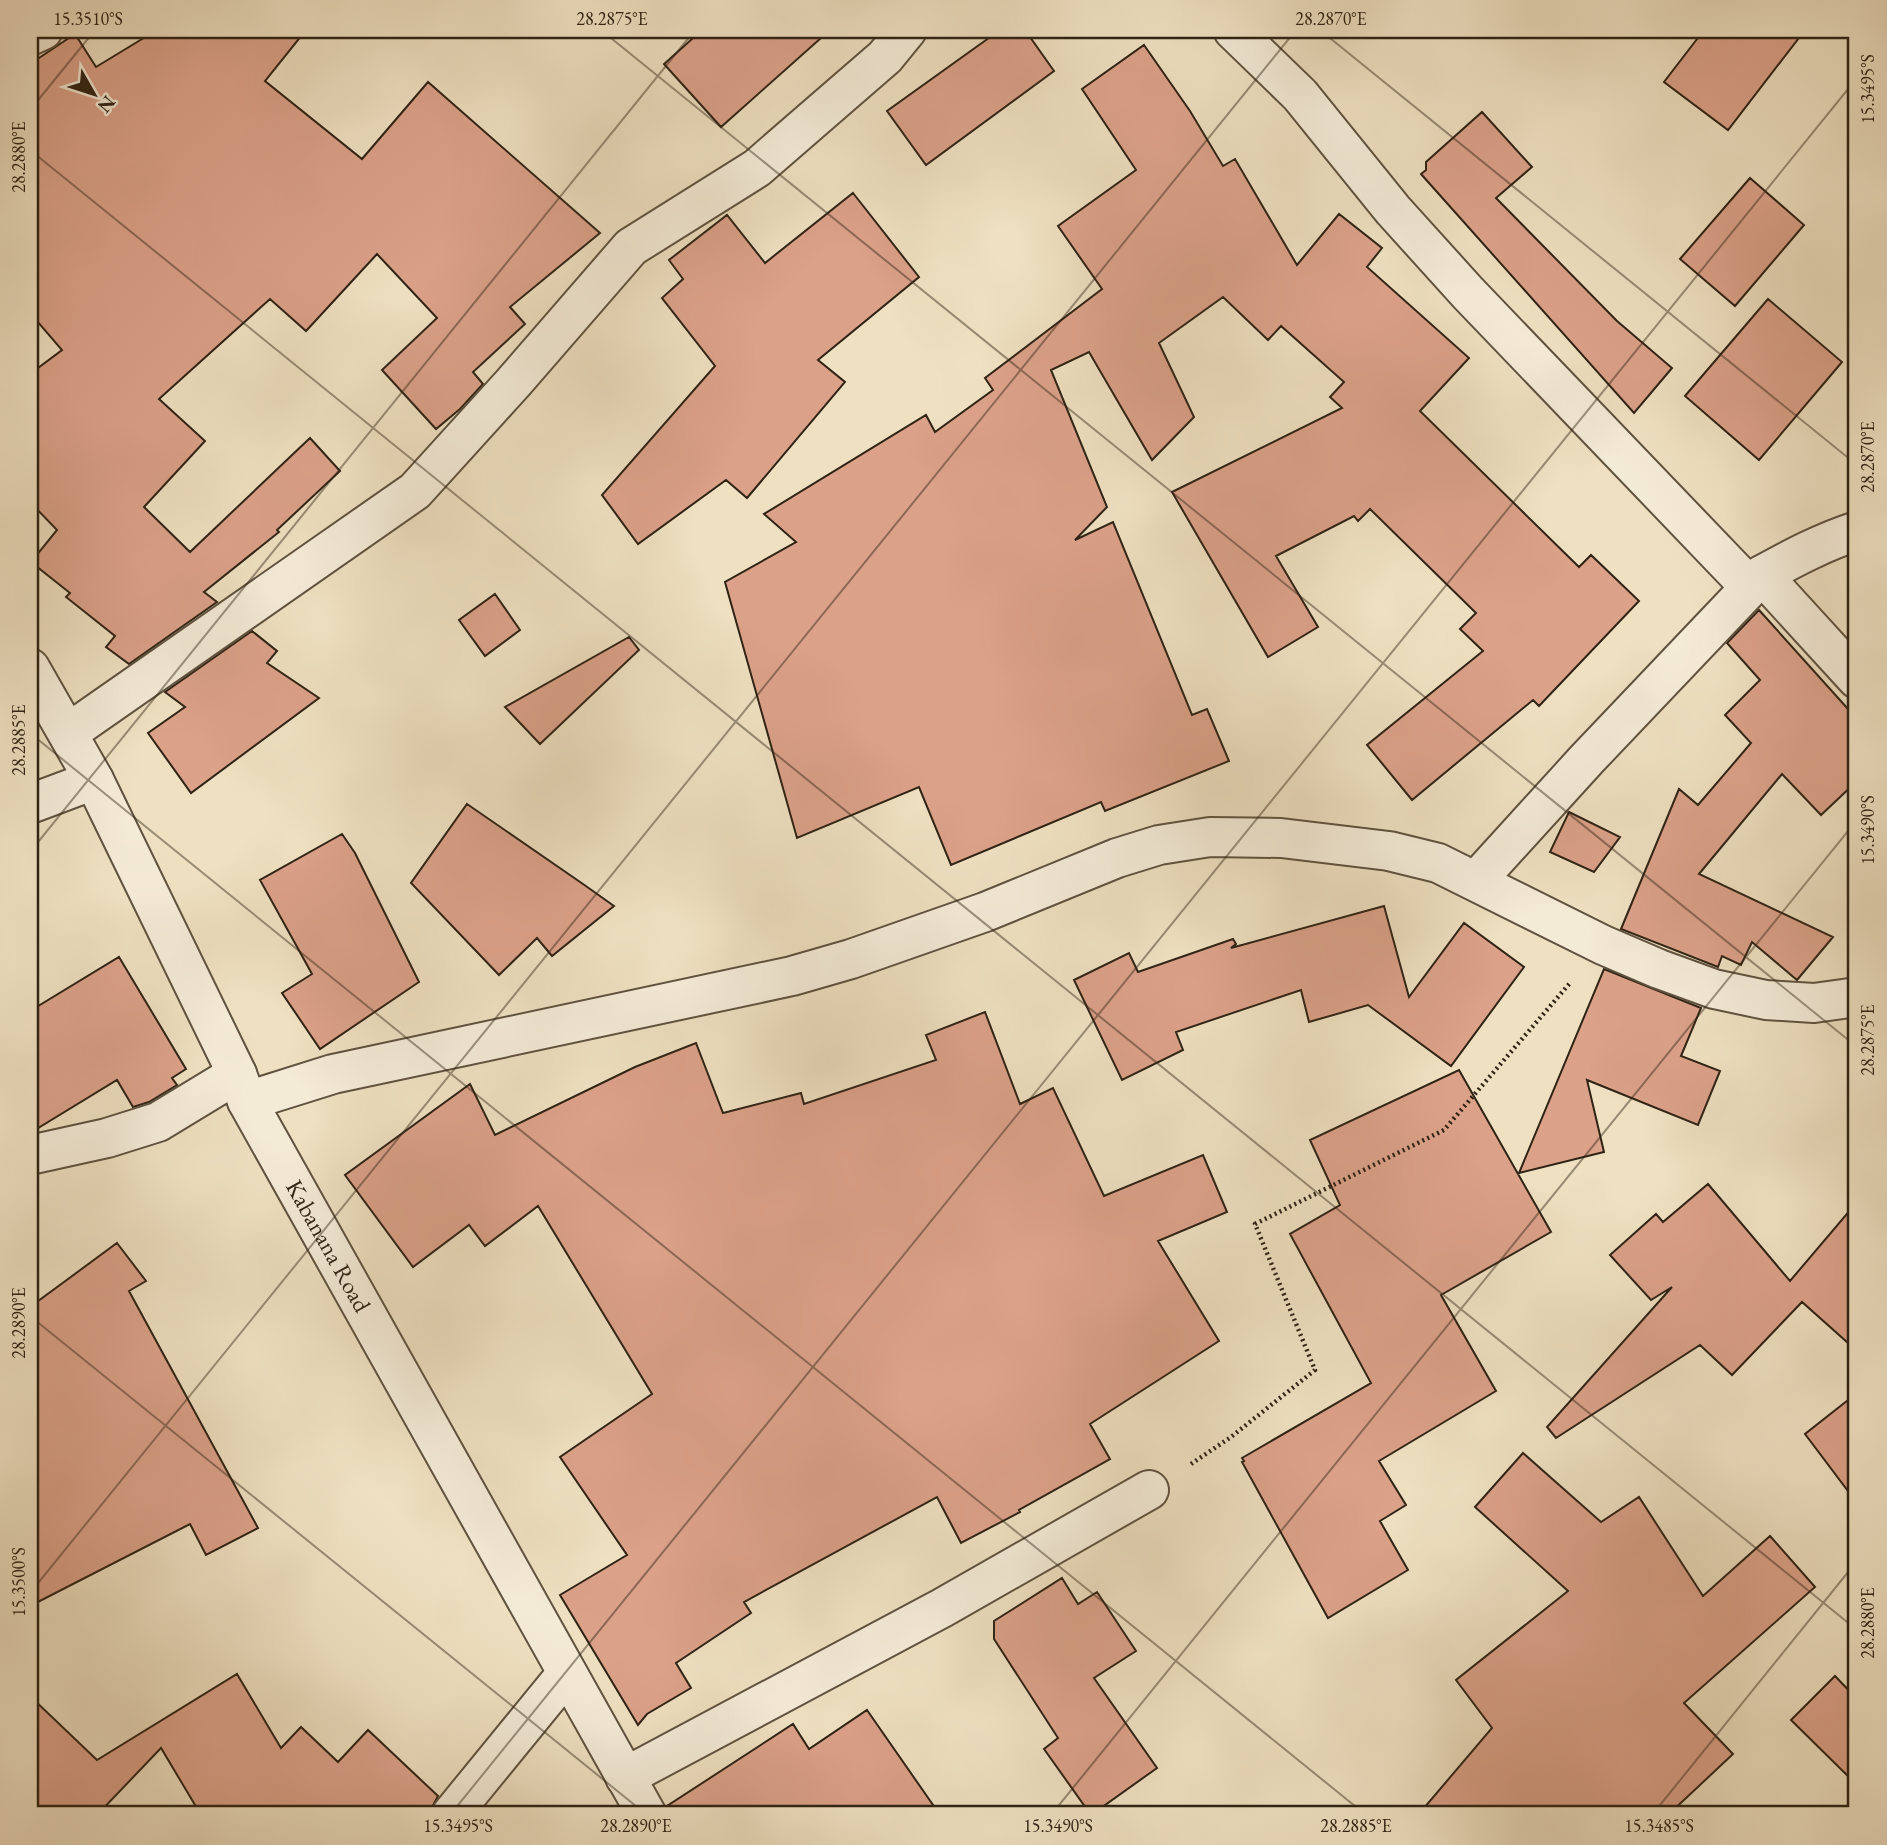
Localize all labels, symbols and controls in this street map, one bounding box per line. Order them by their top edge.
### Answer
text: 15.3510°S [53,7,123,30]
text: 28.2875°E [576,7,648,30]
text: 28.2870°E [1295,7,1367,30]
text: 15.3495°S [1856,54,1879,124]
north arrow [60,60,130,130]
text: N [92,91,121,119]
text: 28.2880°E [7,121,30,193]
text: 28.2870°E [1856,421,1879,493]
text: 28.2885°E [7,704,30,776]
text: 15.3490°S [1856,795,1879,865]
text: 28.2875°E [1856,1004,1879,1076]
street label: Kabanana Road [279,1174,379,1318]
text: 28.2890°E [7,1287,30,1359]
text: 15.3500°S [7,1547,30,1617]
text: 28.2880°E [1856,1587,1879,1659]
text: 15.3495°S [423,1814,493,1837]
text: 28.2890°E [600,1814,672,1837]
text: 15.3490°S [1023,1814,1093,1837]
text: 28.2885°E [1320,1814,1392,1837]
text: 15.3485°S [1624,1814,1694,1837]

